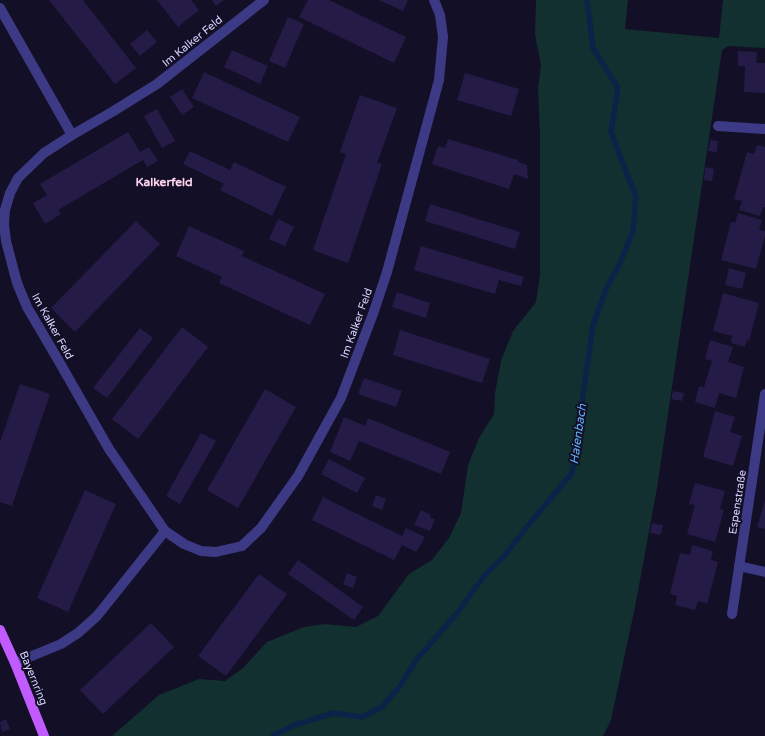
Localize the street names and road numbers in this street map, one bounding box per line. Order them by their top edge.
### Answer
street label: Im Kalker Feld [160,13,225,70]
street label: Im Kalker Feld [338,286,375,360]
street label: Im Kalker Feld [29,291,76,362]
street label: Espenstraße [726,469,749,535]
street label: Bayernring [17,649,50,707]

